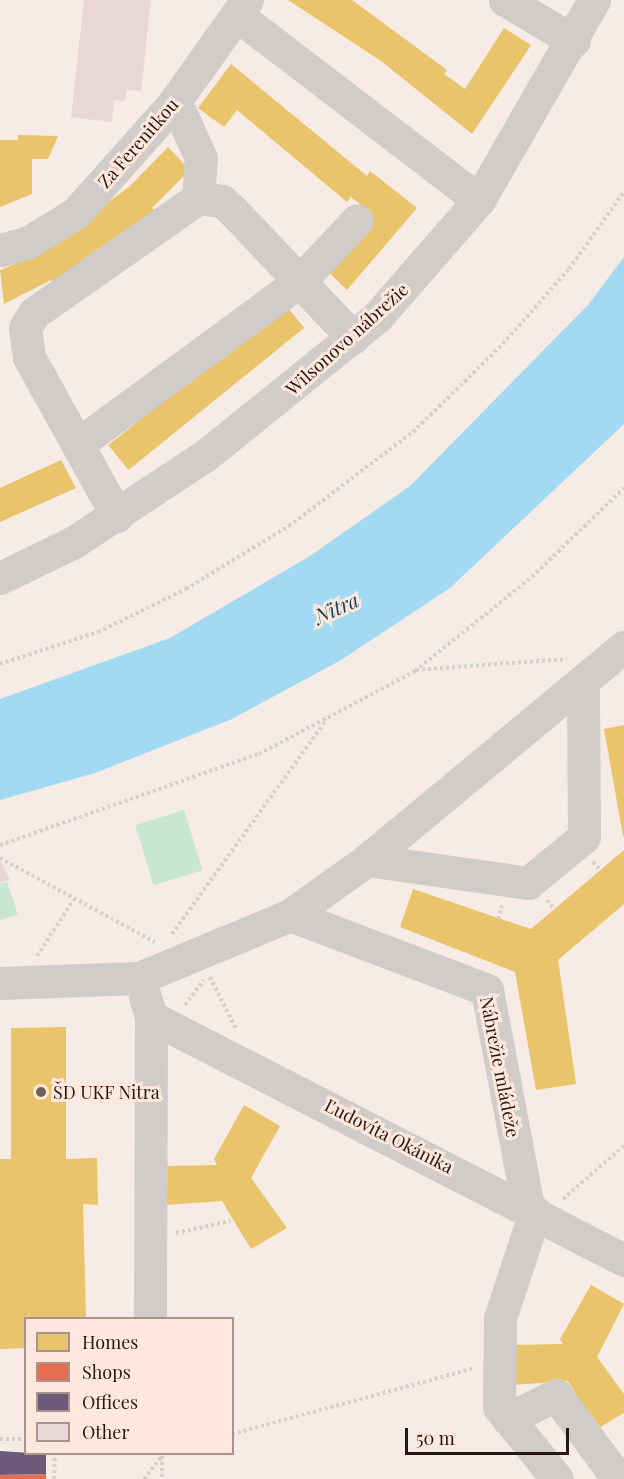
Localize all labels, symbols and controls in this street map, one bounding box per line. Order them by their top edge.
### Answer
street label: Za Ferenitkou [93,94,183,192]
street label: Wilsonovo nábrežie [281,278,413,400]
water label: Nitra [310,587,362,627]
street label: Nábrežie mládeže [476,995,524,1139]
place label: ŠD UKF Nitra [53,1081,160,1103]
marker: ŠD UKF Nitra [34,1085,48,1099]
street label: Ľudovíta Okánika [321,1094,457,1178]
legend [24,1317,234,1455]
text: Homes [82,1330,138,1354]
text: Shops [82,1360,131,1384]
text: Offices [82,1390,138,1414]
scale bar [408,1416,572,1454]
text: Other [82,1420,129,1444]
text: 50 m [416,1426,455,1450]

